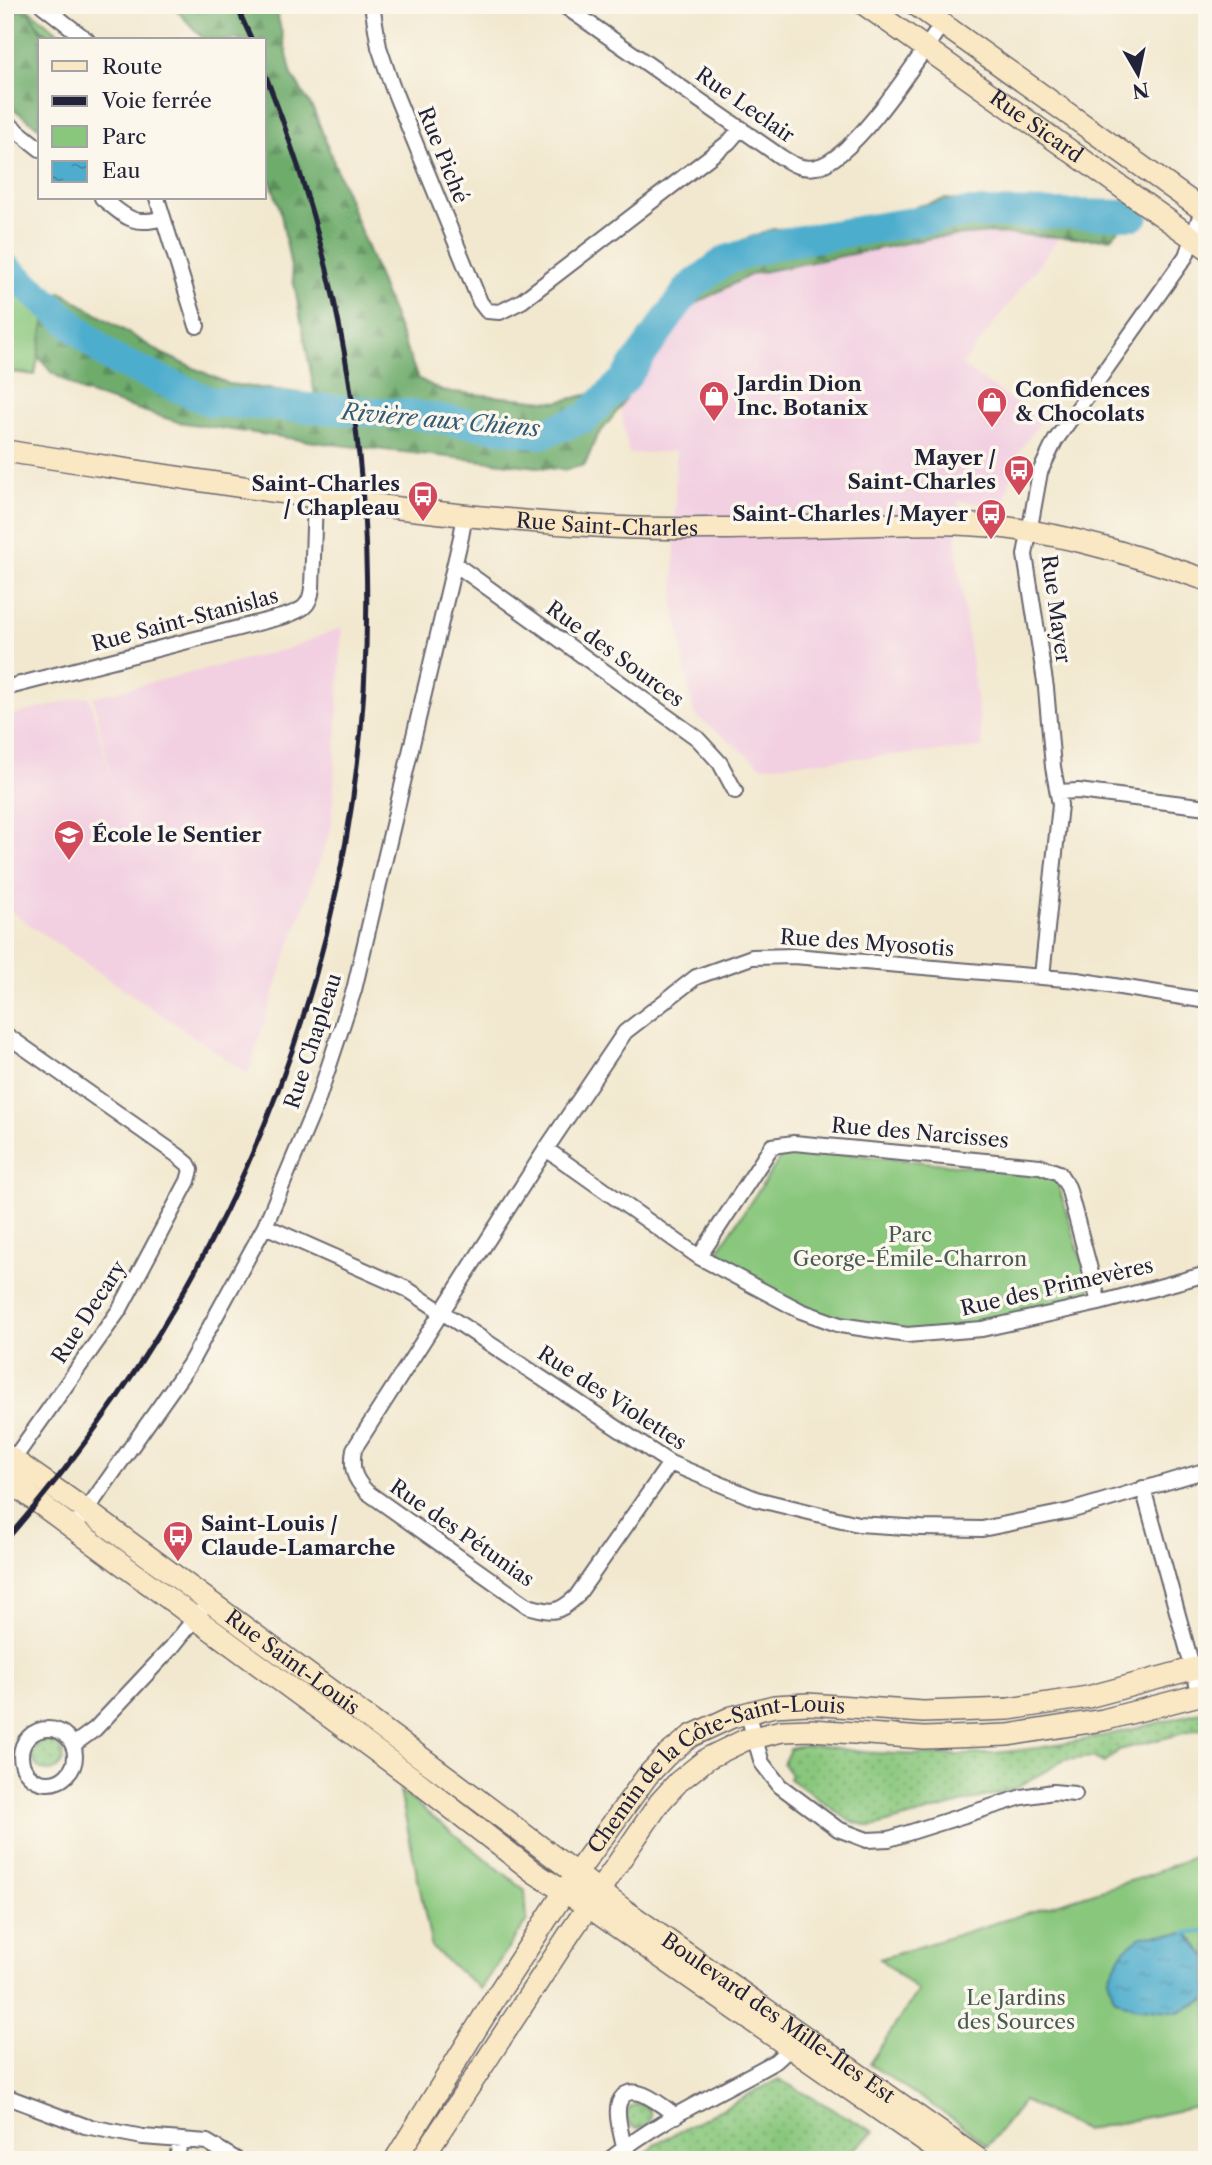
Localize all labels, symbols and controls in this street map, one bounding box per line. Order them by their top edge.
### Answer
legend [38,38,266,200]
north arrow [1104,38,1174,108]
text: Route [102,54,162,79]
street label: Rue Leclair [691,61,800,148]
text: N [1131,78,1151,103]
street label: Rue Sicard [985,85,1088,168]
text: Voie ferrée [101,88,212,113]
street label: Rue Piché [413,103,474,207]
text: Parc [102,124,146,149]
text: Eau [102,158,141,183]
place label: Jardin Dion Inc. Botanix [733,371,868,420]
place label: Confidences & Chocolats [1015,377,1150,426]
shop icon: Jardin Dion Inc. Botanix [697,379,731,423]
shop icon: Confidences & Chocolats [975,385,1009,429]
water label: Rivière aux Chiens [339,397,542,443]
place label: Mayer / Saint-Charles [848,445,996,494]
bus stop icon: Mayer / Saint-Charles [1002,453,1036,497]
place label: Saint-Charles / Chapleau [252,471,400,520]
bus stop icon: Saint-Charles / Chapleau [406,479,440,523]
bus stop icon: Saint-Charles / Mayer [974,497,1008,541]
place label: Saint-Charles / Mayer [732,501,969,526]
street label: Rue Saint-Charles [515,507,698,541]
street label: Rue Mayer [1037,553,1076,665]
street label: Rue Saint-Stanislas [89,583,281,656]
street label: Rue des Sources [542,595,689,712]
school or university icon: École le Sentier [52,818,86,862]
place label: École le Sentier [92,822,262,847]
street label: Rue des Myosotis [779,924,955,961]
street label: Rue Chapleau [279,970,346,1112]
street label: Rue des Narcisses [830,1112,1010,1153]
park label: Parc George-Émile-Charron [793,1222,1027,1271]
street label: Rue des Primevères [958,1252,1156,1321]
street label: Rue Decary [46,1256,131,1368]
street label: Rue des Violettes [533,1340,691,1455]
street label: Rue des Pétunias [385,1474,539,1592]
place label: Saint-Louis / Claude-Lamarche [201,1511,395,1560]
bus stop icon: Saint-Louis / Claude-Lamarche [161,1519,195,1563]
street label: Rue Saint-Louis [220,1604,365,1720]
street label: Chemin de la Côte-Saint-Louis [582,1691,846,1858]
street label: Boulevard des Mille-Îles Est [657,1927,900,2108]
park label: Le Jardins des Sources [957,1985,1075,2034]

